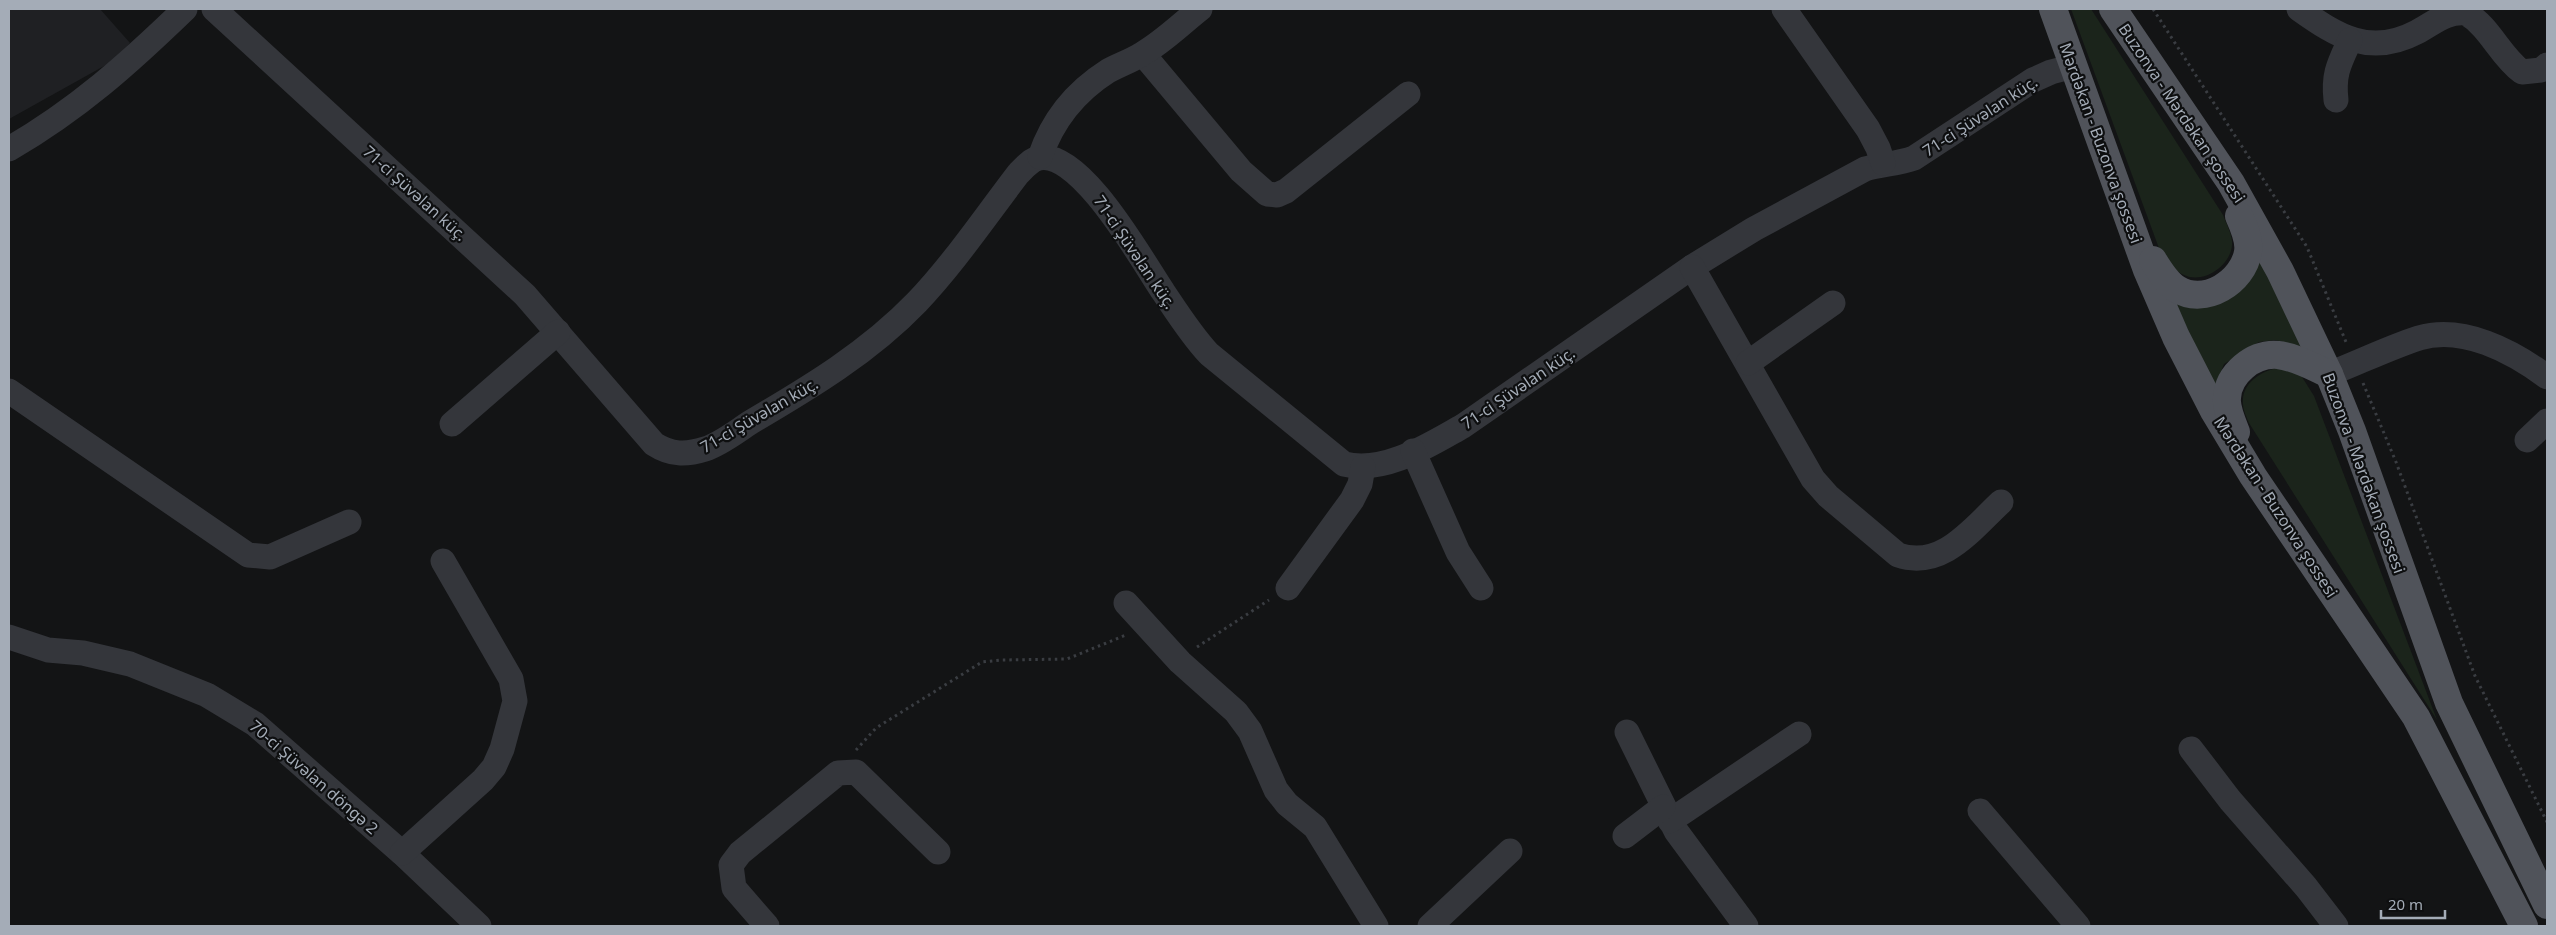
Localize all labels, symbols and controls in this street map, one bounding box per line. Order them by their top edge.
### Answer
street label: Buzonva - Mərdəkan şossesi [2114,19,2250,207]
street label: Mərdəkan - Buzonva şossesi [2054,40,2148,246]
street label: 71-ci Şüvəlan küç. [1918,71,2042,161]
street label: 71-ci Şüvəlan küç. [358,140,472,246]
street label: 71-ci Şüvəlan küç. [1089,191,1181,313]
street label: 71-ci Şüvəlan küç. [1457,342,1579,434]
street label: Buzonva - Mərdəkan şossesi [2317,370,2411,576]
street label: 71-ci Şüvəlan küç. [696,372,822,458]
street label: Mərdəkan - Buzonva şossesi [2209,412,2343,602]
street label: 70-ci Şüvəlan döngə 2 [245,715,383,839]
scale bar [2381,888,2445,920]
text: 20 m [2388,894,2423,914]

